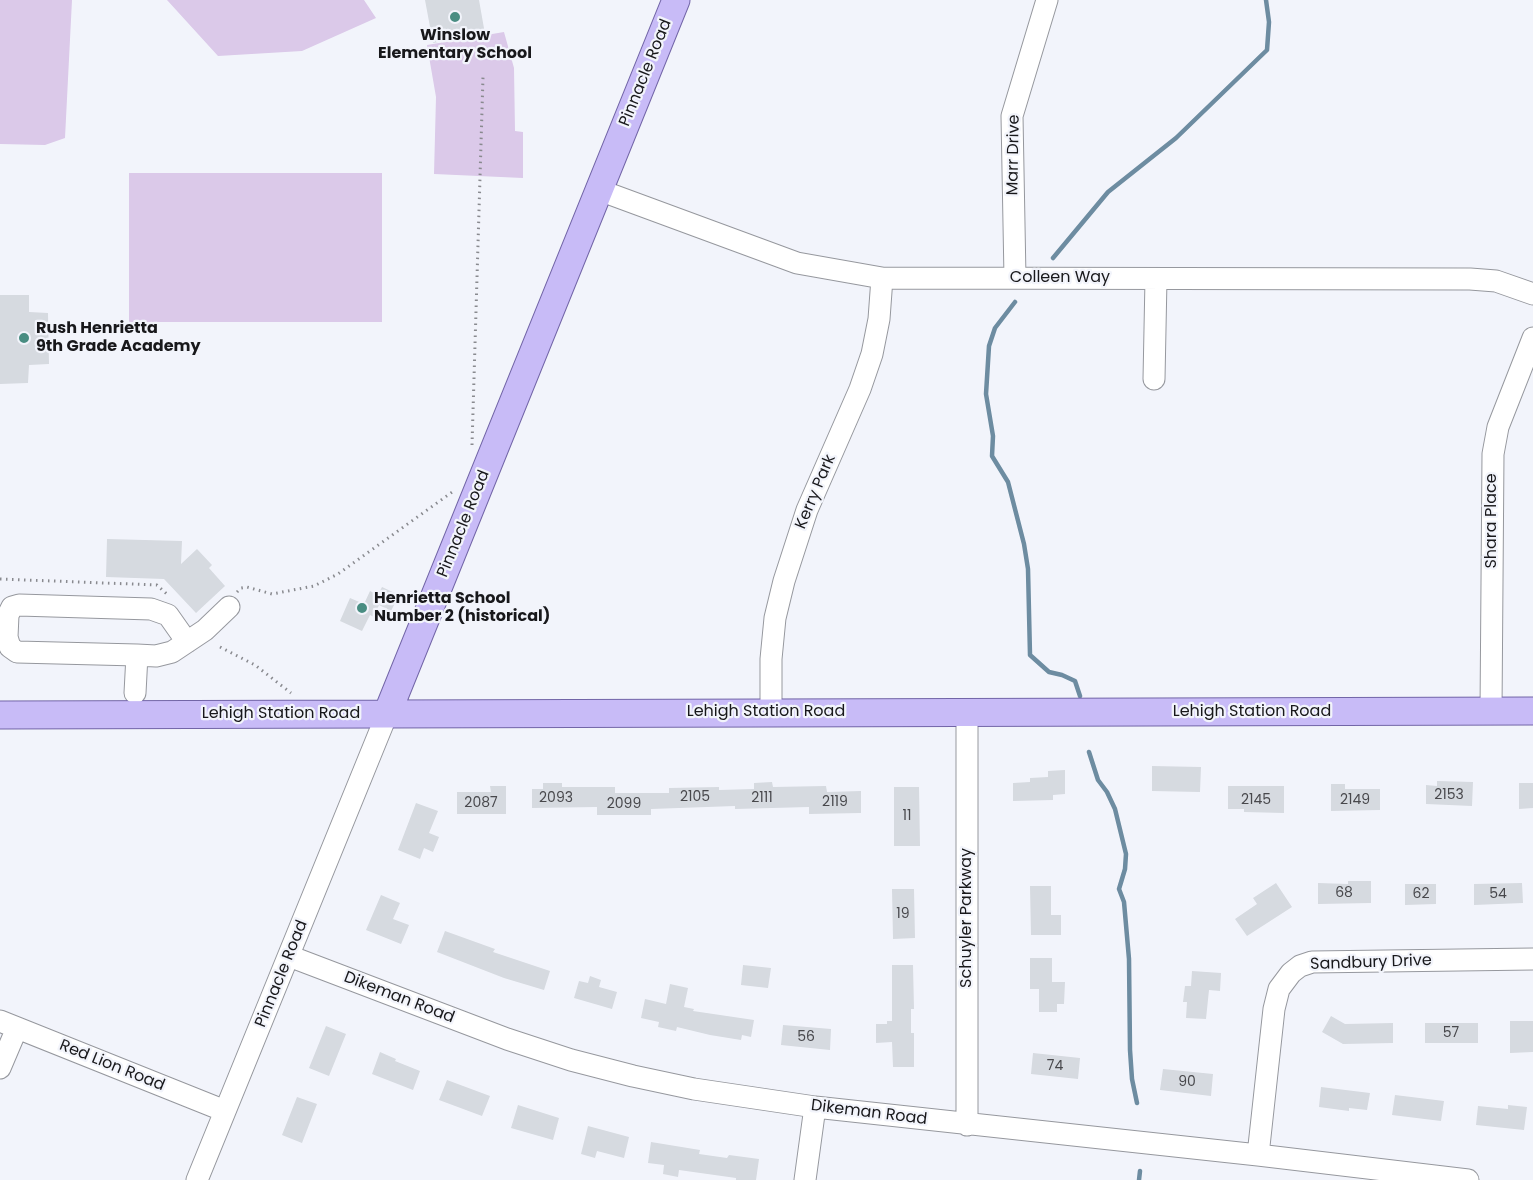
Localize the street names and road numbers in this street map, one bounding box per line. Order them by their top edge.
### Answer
street label: Pinnacle Road [616,17,676,129]
street label: Marr Drive [1004,114,1024,196]
street label: Colleen Way [1010,268,1110,288]
street label: Kerry Park [792,452,840,532]
street label: Pinnacle Road [434,468,494,580]
street label: Shara Place [1482,473,1502,569]
street label: Lehigh Station Road [687,702,845,722]
street label: Lehigh Station Road [1173,702,1331,722]
street label: Lehigh Station Road [202,704,360,724]
street label: Schuyler Parkway [957,848,977,988]
street label: Pinnacle Road [252,918,312,1030]
street label: Sandbury Drive [1310,951,1432,975]
street label: Dikeman Road [341,968,457,1028]
street label: Red Lion Road [57,1036,167,1096]
street label: Dikeman Road [810,1096,928,1130]

